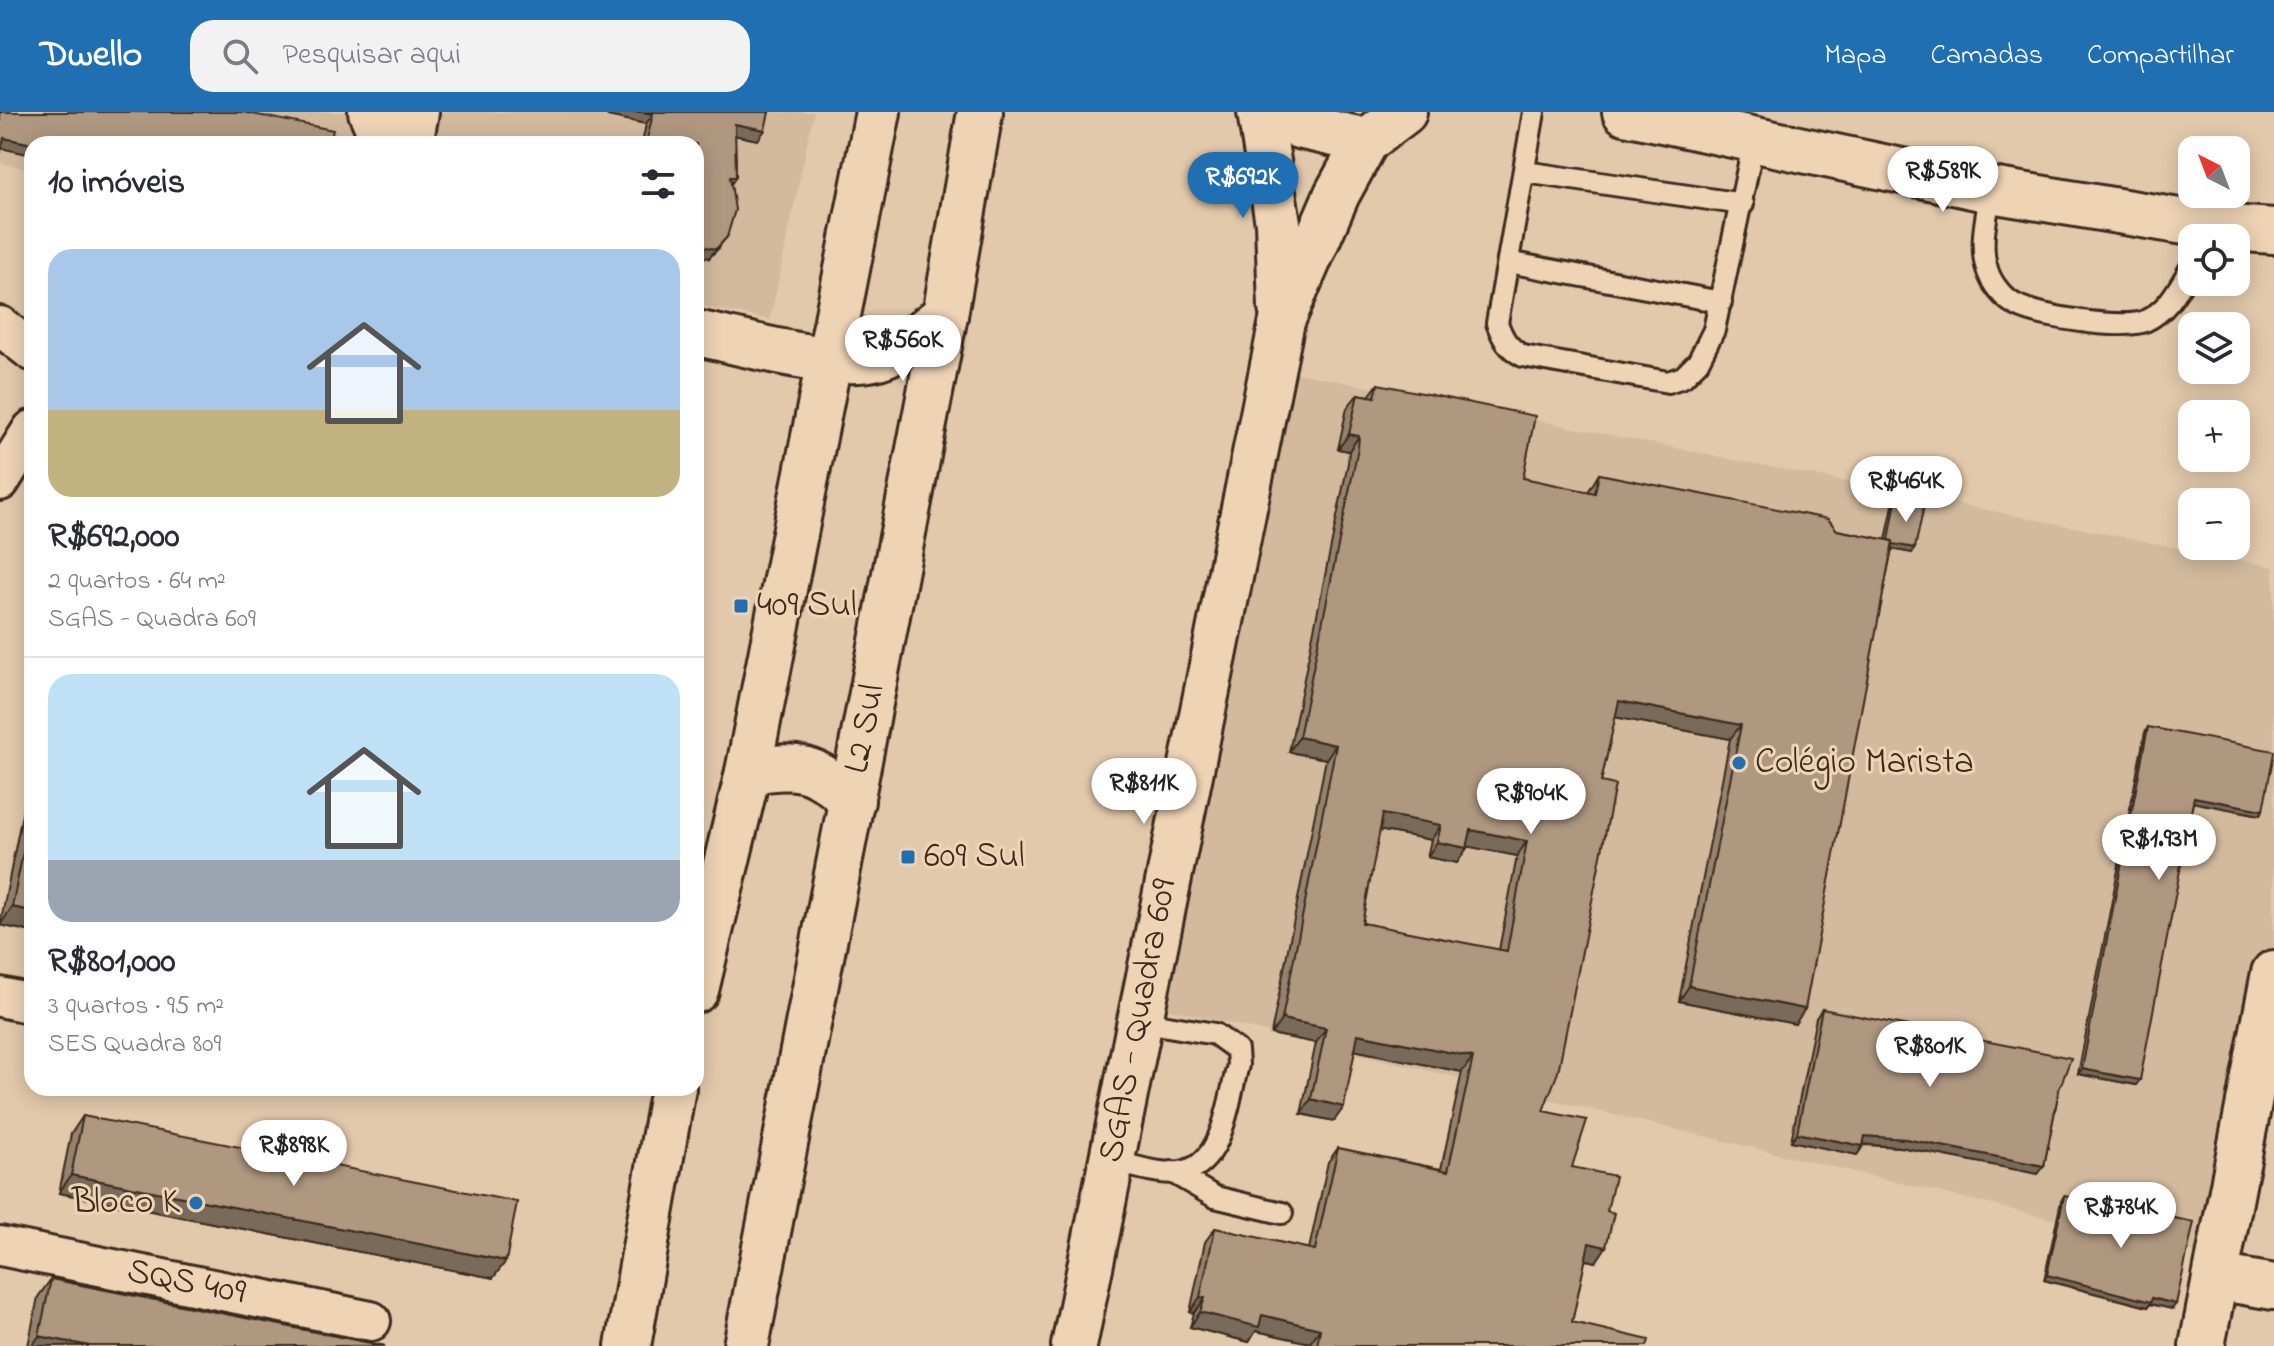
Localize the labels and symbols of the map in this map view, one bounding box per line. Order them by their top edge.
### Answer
north arrow [2178,136,2250,208]
pin: R$589K [1878,146,2008,214]
pin: R$692K [1178,152,1308,220]
pin: R$560K [838,315,968,383]
pin: R$464K [1841,456,1971,524]
place label: 409 Sul [757,580,857,633]
marker: 409 Sul [732,597,750,615]
street label: L2 Sul [831,680,901,778]
place label: Colégio Marista [1755,737,1974,790]
marker: Colégio Marista [1730,754,1748,772]
pin: R$811K [1079,758,1209,826]
pin: R$904K [1466,768,1596,836]
pin: R$1.93M [2085,814,2233,882]
place label: 609 Sul [924,831,1025,884]
marker: 609 Sul [899,848,917,866]
street label: SGAS - Quadra 609 [1086,875,1192,1167]
pin: R$801K [1865,1021,1995,1089]
pin: R$898K [229,1120,359,1188]
place label: Bloco K [71,1177,181,1230]
pin: R$784K [2056,1182,2186,1250]
marker: Bloco K [187,1194,205,1212]
street label: SQS 409 [122,1246,250,1320]

